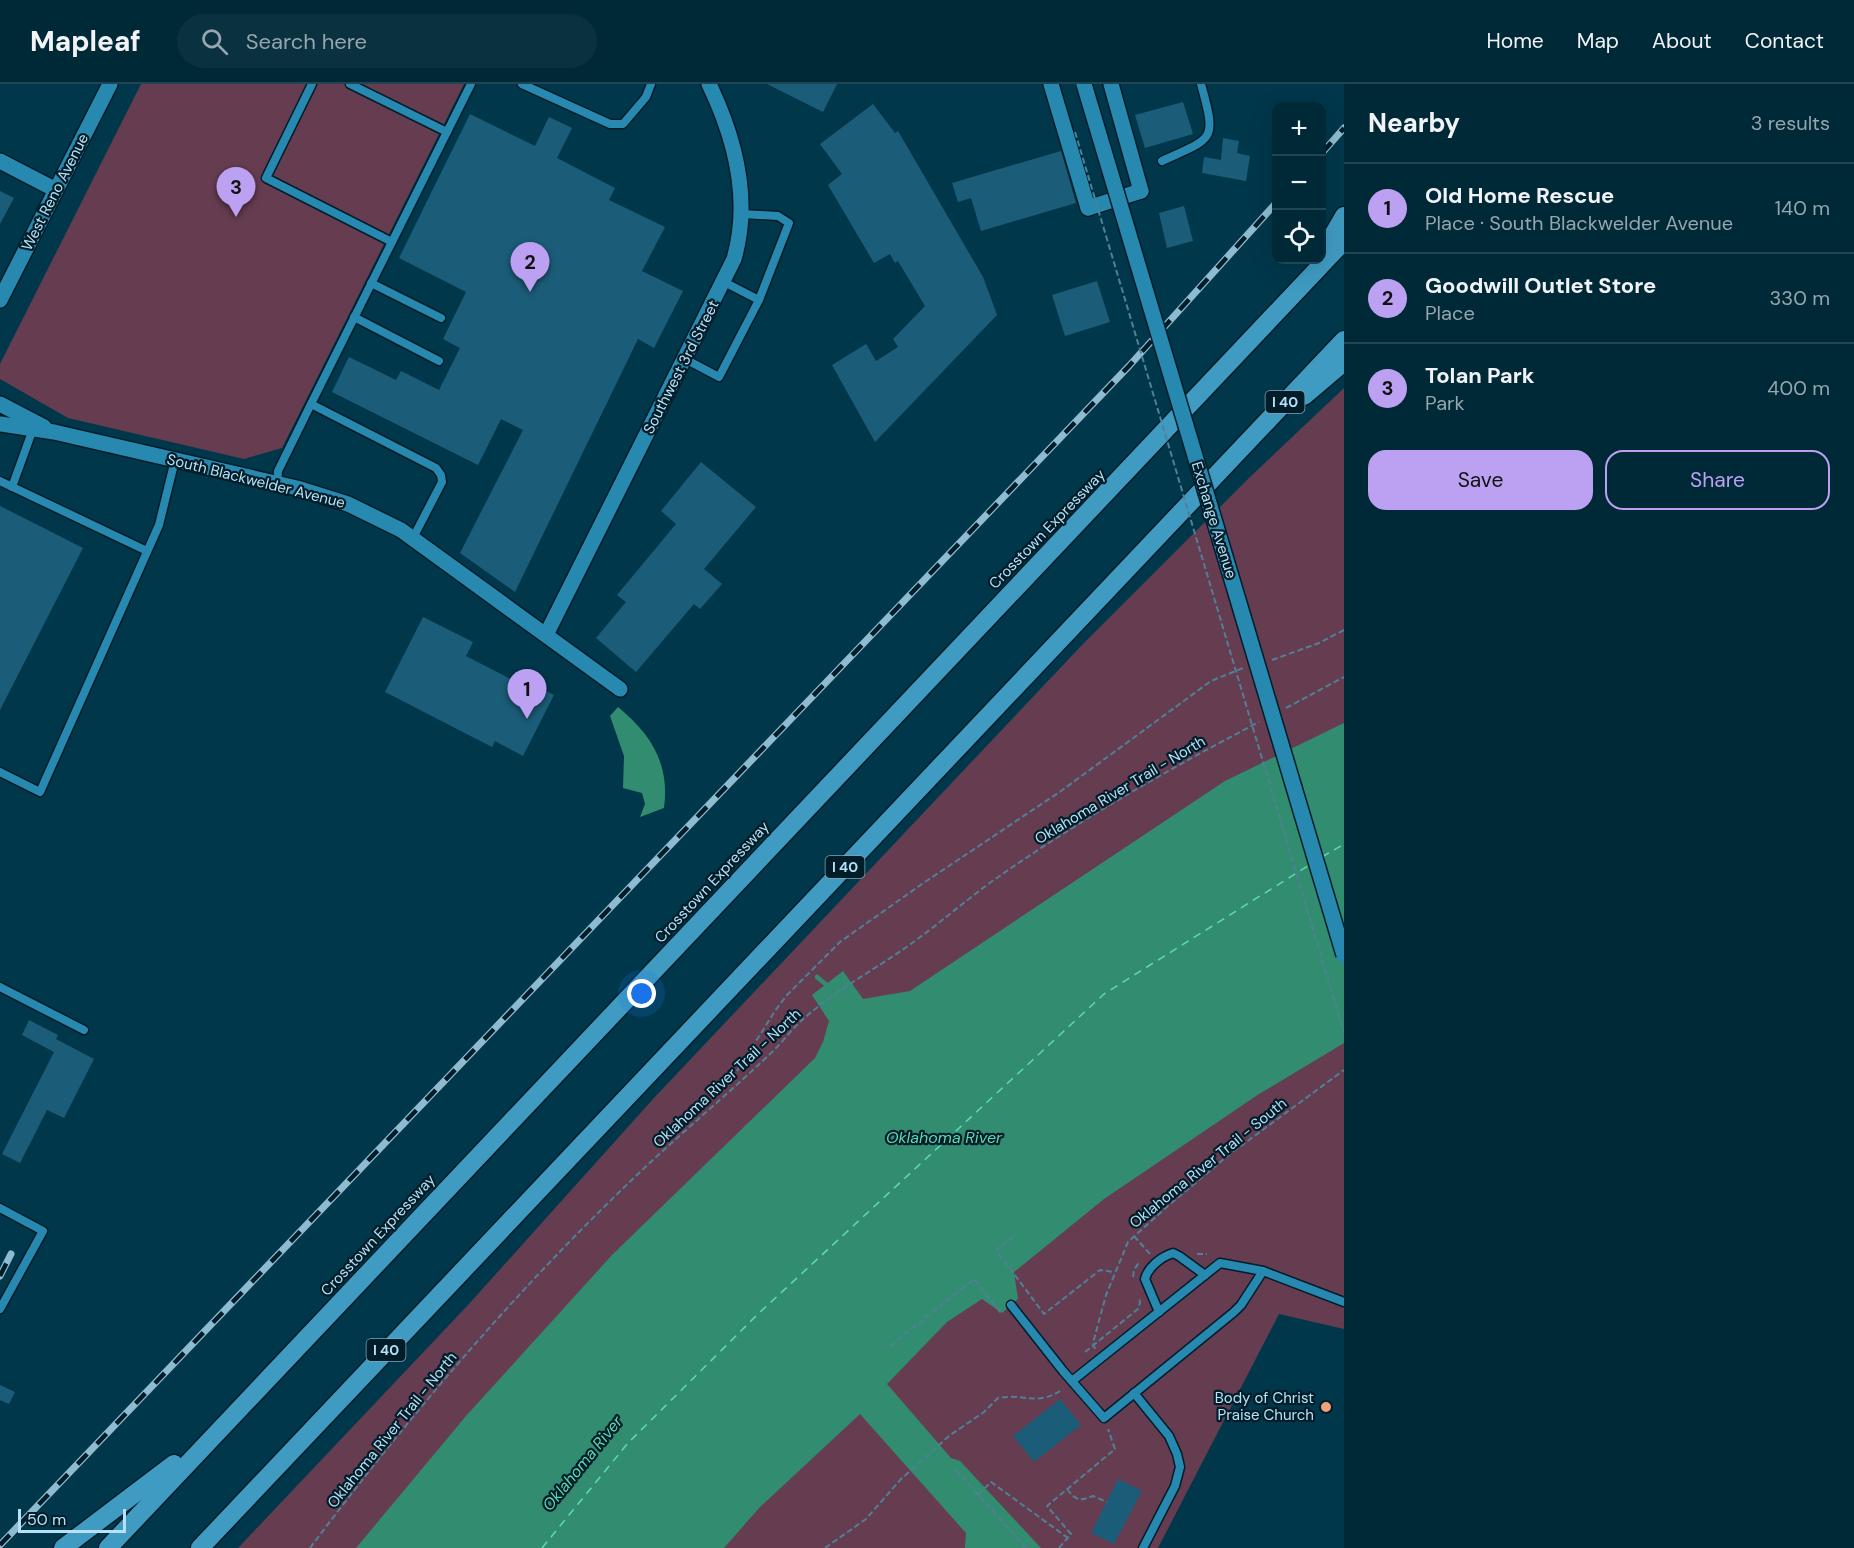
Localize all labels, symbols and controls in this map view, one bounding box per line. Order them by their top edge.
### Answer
search box [177,14,597,68]
text: Mapleaf [30,23,141,60]
icon: search [198,25,231,58]
text: Search here [246,27,367,56]
text: Home [1486,27,1544,55]
text: Map [1577,27,1619,55]
text: About [1652,27,1712,55]
text: Contact [1745,27,1824,55]
map controls [1272,102,1326,264]
button: + [1272,102,1326,156]
text: Nearby [1368,106,1460,140]
text: 3 results [1751,110,1830,136]
street label: West Reno Avenue [17,130,93,254]
button: − [1272,156,1326,210]
pin: 3 [216,168,256,217]
text: Old Home Rescue [1425,181,1614,210]
text: 1 [1384,195,1391,221]
text: 140 m [1775,195,1830,221]
button: locate [1272,210,1326,264]
text: Place · South Blackwelder Avenue [1425,210,1733,236]
pin: 2 [510,242,550,292]
text: Goodwill Outlet Store [1425,271,1656,300]
text: 2 [1382,285,1393,311]
text: 330 m [1770,285,1830,311]
street label: Southwest 3rd Street [639,297,723,437]
text: Place [1425,300,1475,326]
text: Tolan Park [1425,361,1534,390]
text: 3 [1381,375,1394,401]
text: 400 m [1767,375,1830,401]
text: Park [1425,390,1465,416]
road number: I 40 [1266,391,1304,413]
street label: South Blackwelder Avenue [165,449,347,513]
button: Save [1368,450,1593,510]
button: Share [1605,450,1830,510]
street label: Exchange Avenue [1187,459,1241,581]
street label: Crosstown Expressway [984,464,1110,593]
pin: 1 [508,670,546,719]
street label: Oklahoma River Trail - North [1031,731,1209,849]
street label: Crosstown Expressway [650,816,774,947]
road number: I 40 [826,856,864,878]
your location [627,979,656,1008]
street label: Oklahoma River Trail - North [649,1004,805,1152]
street label: Oklahoma River Trail - South [1125,1093,1291,1233]
water label: Oklahoma River [886,1127,1003,1148]
street label: Crosstown Expressway [316,1169,440,1300]
road number: I 40 [366,1339,406,1361]
street label: Oklahoma River Trail - North [323,1348,461,1512]
place label: Body of Christ Praise Church [1215,1388,1314,1425]
marker: Body of Christ Praise Church [1319,1400,1333,1414]
water label: Oklahoma River [538,1411,628,1515]
scale bar [18,1506,126,1534]
text: 50 m [27,1509,66,1530]

